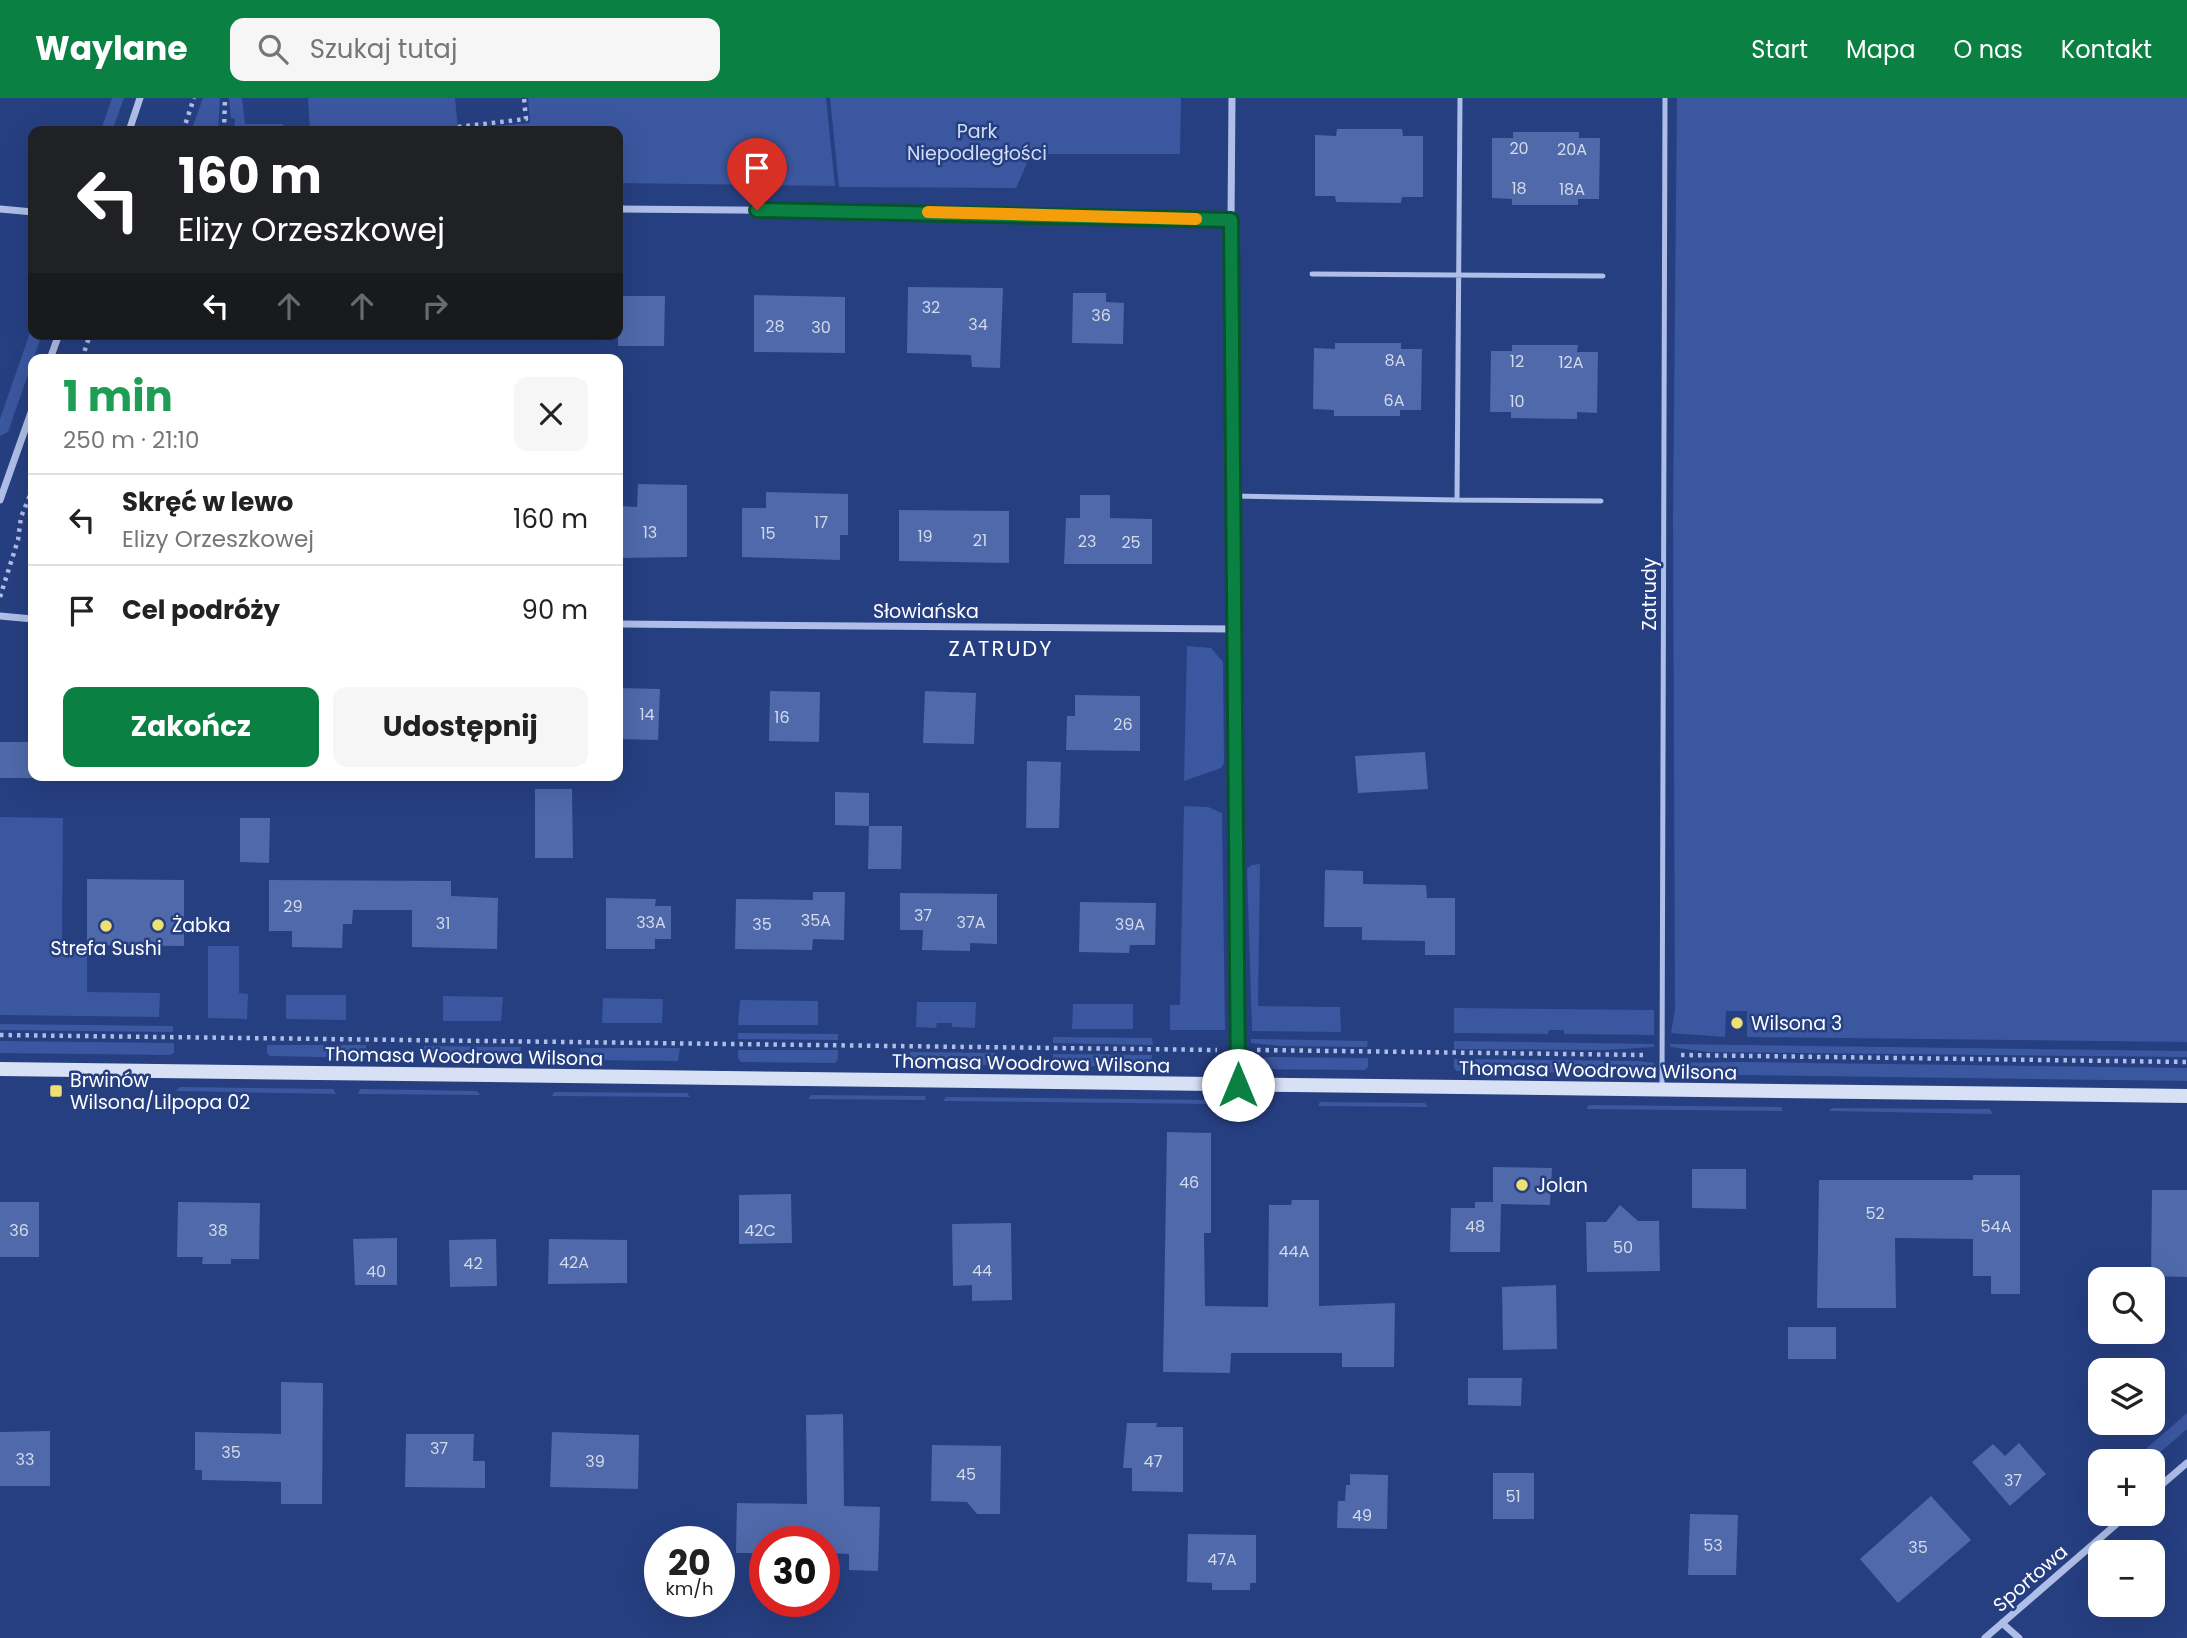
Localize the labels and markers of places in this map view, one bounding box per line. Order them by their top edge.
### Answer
pin [727,138,787,210]
place label: Żabka [172,912,231,939]
marker: Żabka [150,917,166,933]
marker: Strefa Sushi [98,918,114,934]
place label: Strefa Sushi [50,935,162,962]
place label: Wilsona 3 [1751,1010,1842,1037]
marker: Wilsona 3 [1729,1015,1745,1031]
place label: Brwinów Wilsona/Lilpopa 02 [70,1067,250,1116]
marker: Brwinów Wilsona/Lilpopa 02 [48,1083,64,1099]
place label: Jolan [1536,1172,1588,1199]
marker: Jolan [1514,1177,1530,1193]

